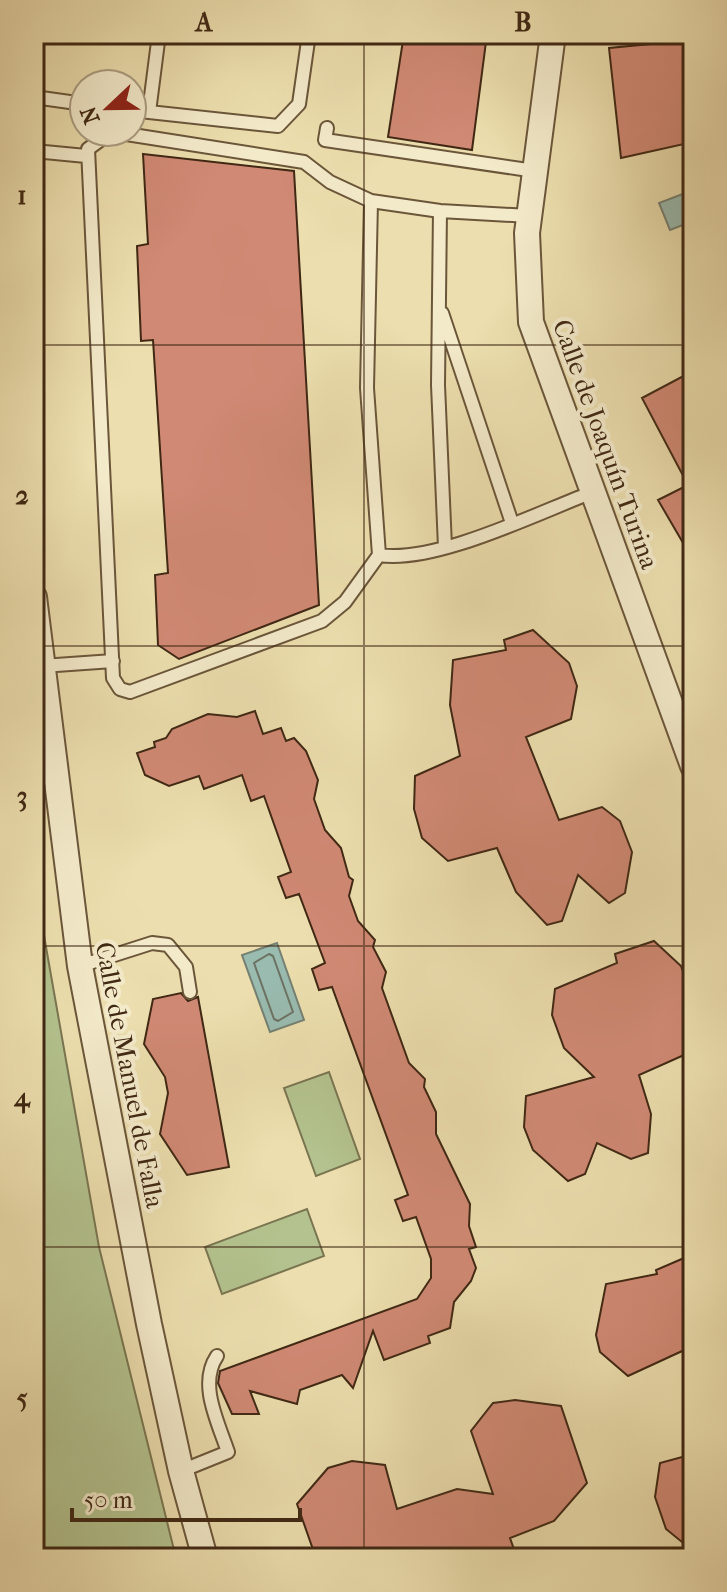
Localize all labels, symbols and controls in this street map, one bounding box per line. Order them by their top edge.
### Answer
text: A [194,7,214,38]
text: B [515,7,532,38]
north arrow [68,68,148,148]
text: N [75,102,106,128]
text: 1 [17,180,27,211]
street label: Calle de Joaquín Turina [546,315,665,574]
text: 2 [15,480,29,511]
text: 3 [17,781,27,812]
street label: Calle de Manuel de Falla [89,939,171,1212]
text: 4 [13,1082,31,1114]
text: 5 [16,1383,28,1414]
scale bar [72,1472,300,1522]
text: 50 m [84,1486,133,1514]

